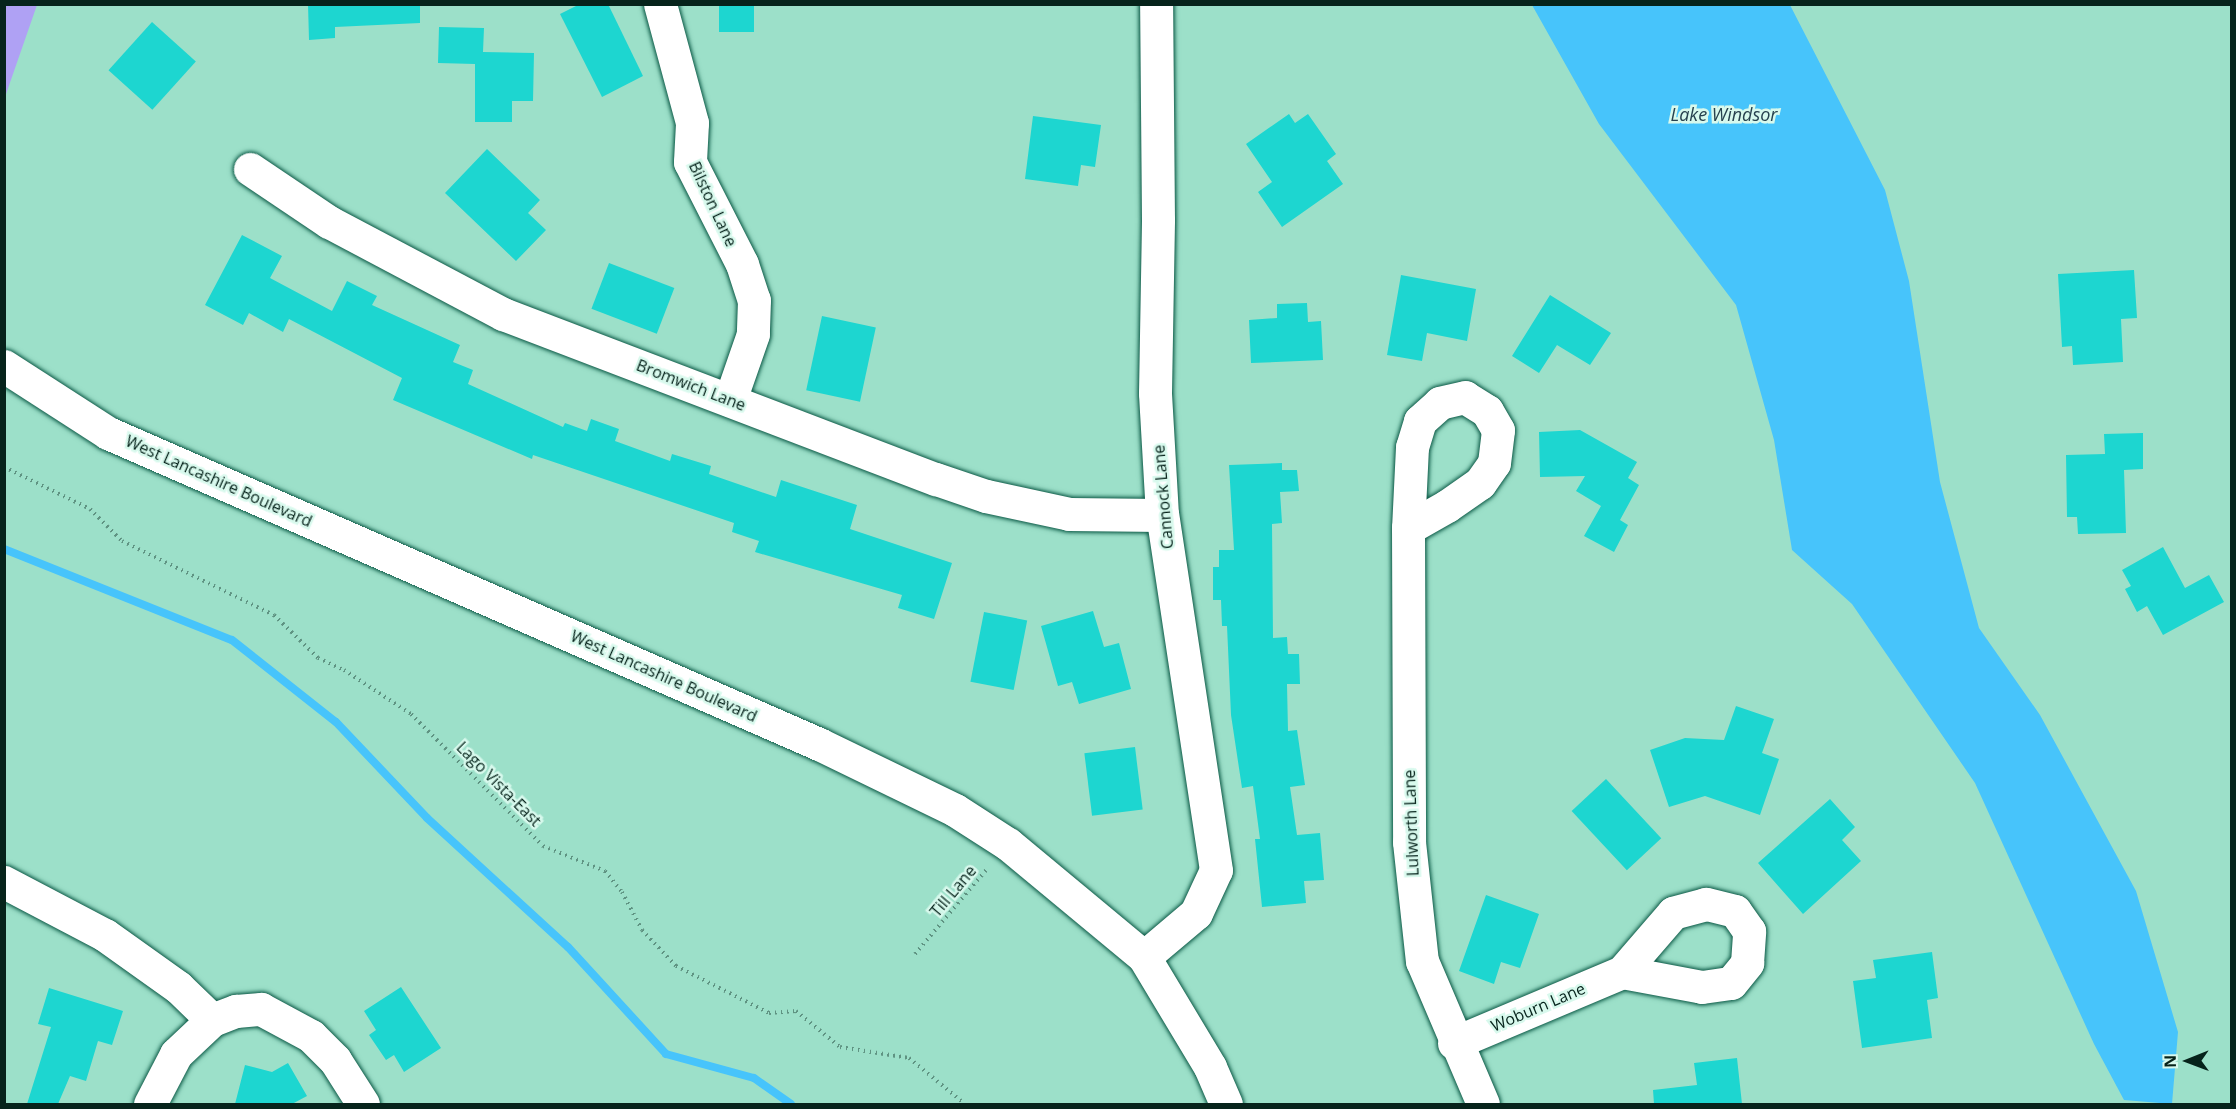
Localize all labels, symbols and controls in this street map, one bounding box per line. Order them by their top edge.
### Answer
water label: Lake Windsor [1671,103,1777,125]
street label: Bilston Lane [685,159,741,249]
street label: Bromwich Lane [634,355,748,415]
street label: West Lancashire Boulevard [123,431,315,531]
street label: Cannock Lane [1149,444,1177,550]
street label: West Lancashire Boulevard [568,626,760,726]
street label: Lago Vista-East [453,738,545,830]
street label: Lulworth Lane [1400,769,1422,877]
street label: Till Lane [926,861,980,921]
street label: Woburn Lane [1488,979,1588,1035]
north arrow [2158,1031,2218,1091]
text: N [2159,1055,2181,1068]

